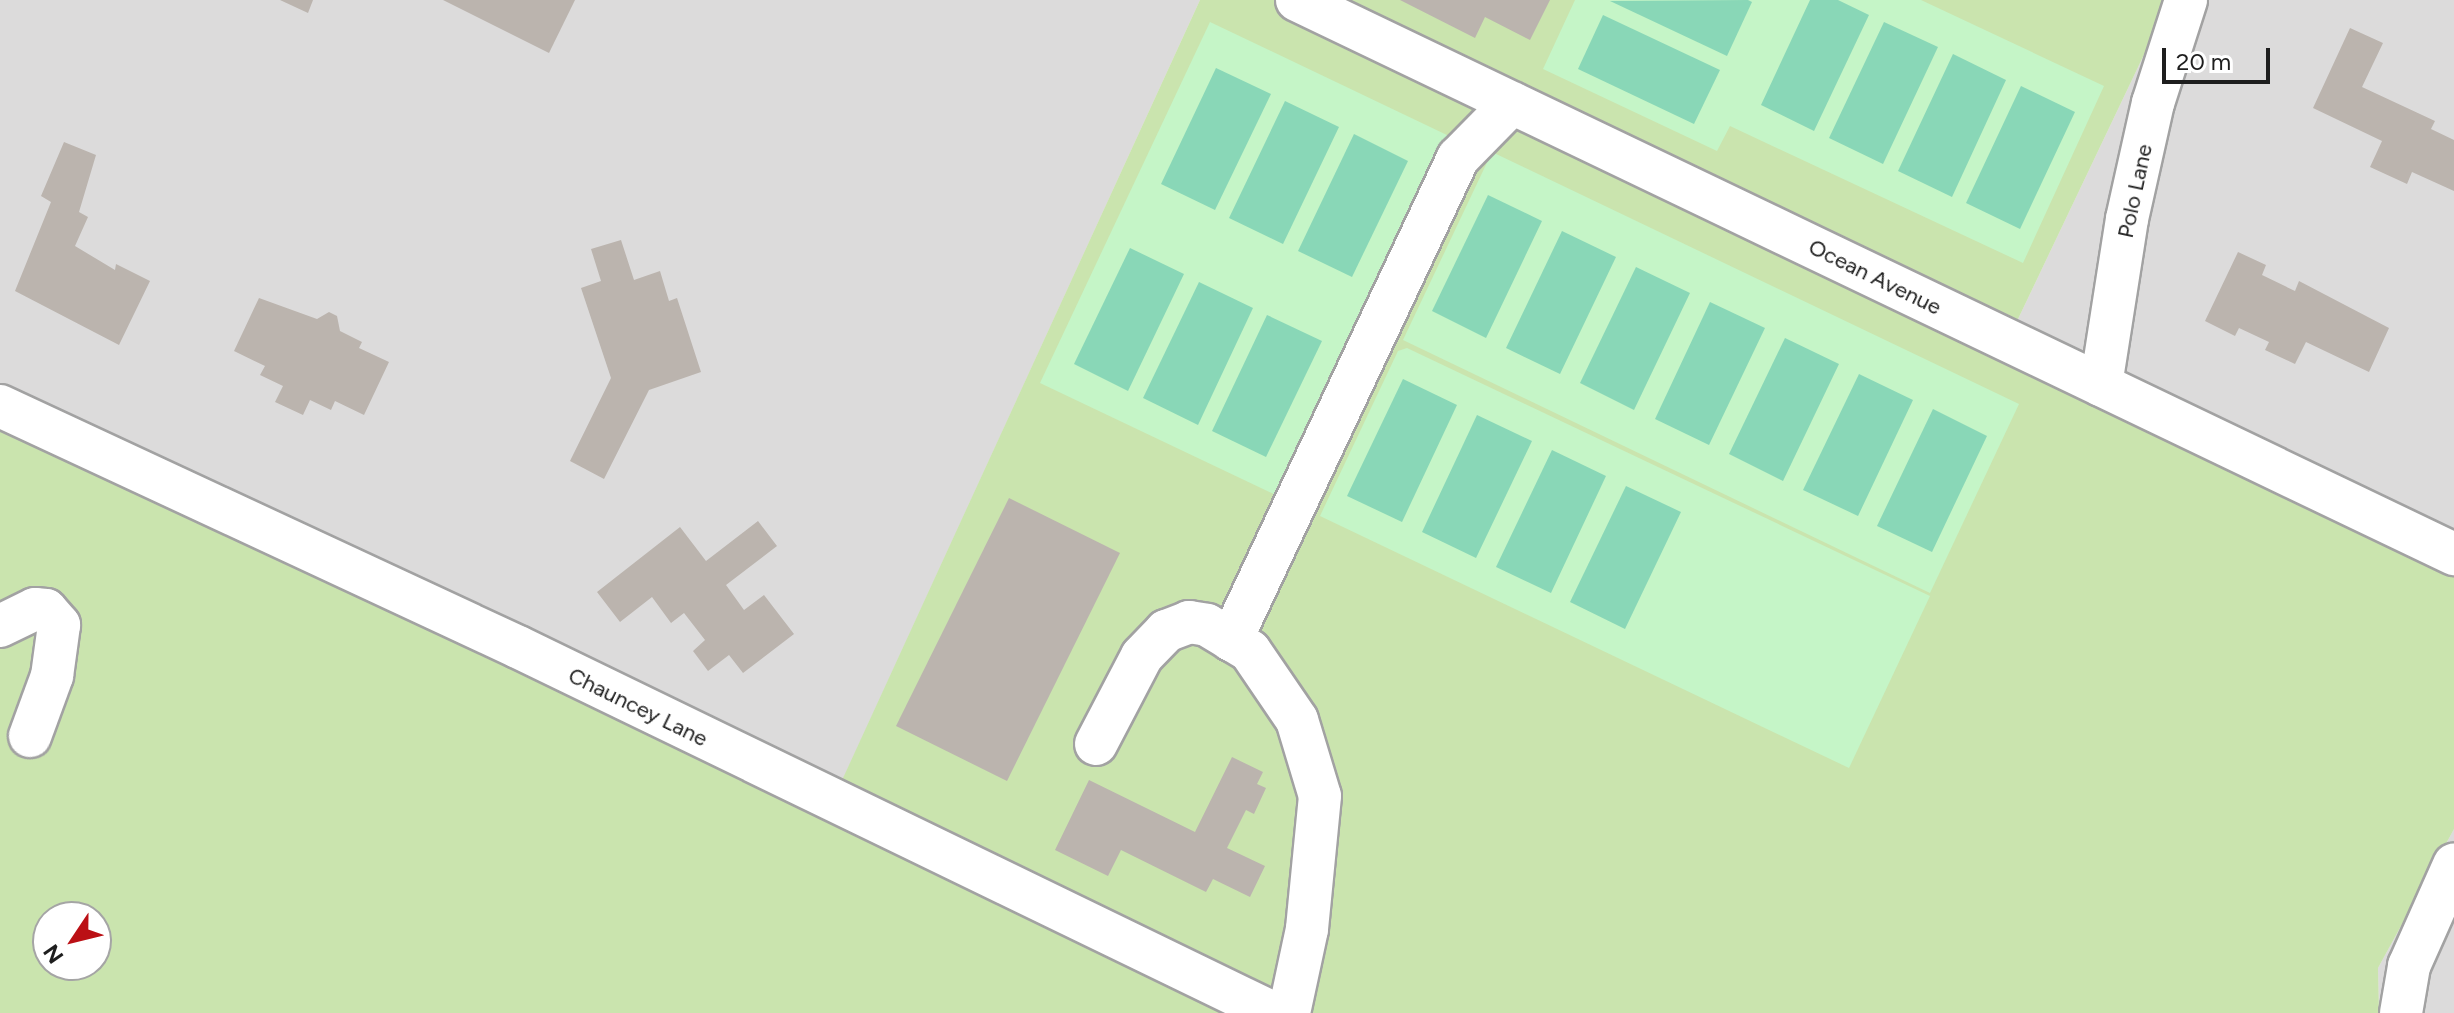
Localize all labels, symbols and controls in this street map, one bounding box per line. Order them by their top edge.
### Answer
scale bar [2166,32,2274,82]
text: 20 m [2176,47,2231,76]
street label: Polo Lane [2112,142,2158,240]
street label: Ocean Avenue [1804,234,1946,320]
street label: Chauncey Lane [564,662,712,752]
north arrow [32,901,112,981]
text: N [38,939,70,969]

